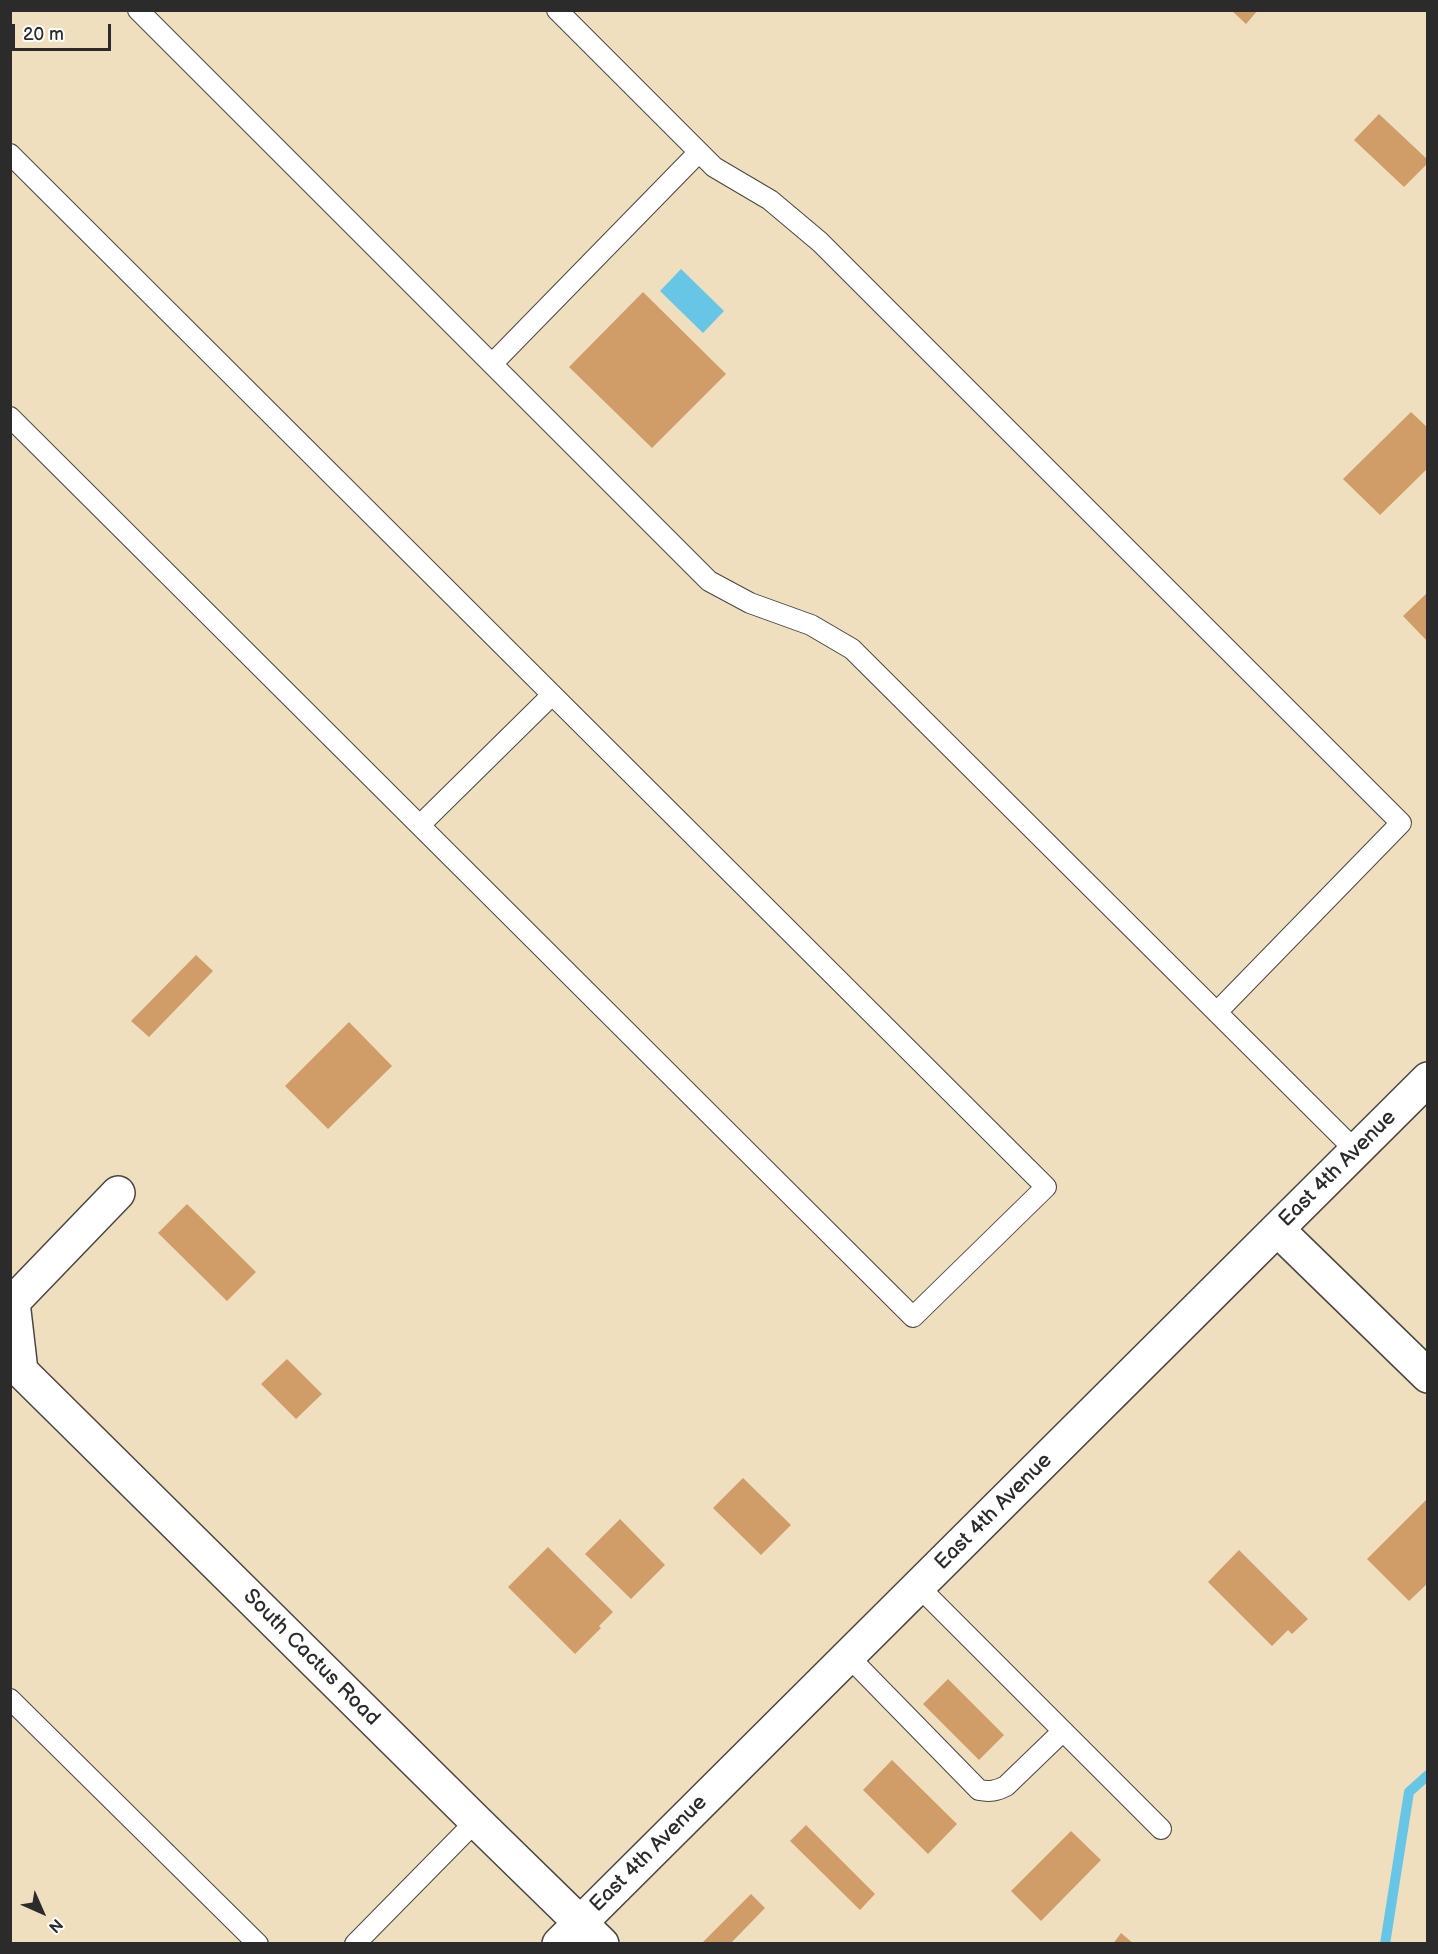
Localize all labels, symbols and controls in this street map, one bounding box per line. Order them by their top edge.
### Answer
scale bar [15,12,114,50]
text: 20 m [23,24,64,45]
street label: East 4th Avenue [1274,1105,1402,1233]
street label: East 4th Avenue [930,1448,1058,1576]
street label: South Cactus Road [237,1584,385,1732]
street label: East 4th Avenue [585,1790,713,1918]
north arrow [12,1882,72,1942]
text: N [44,1914,66,1936]

